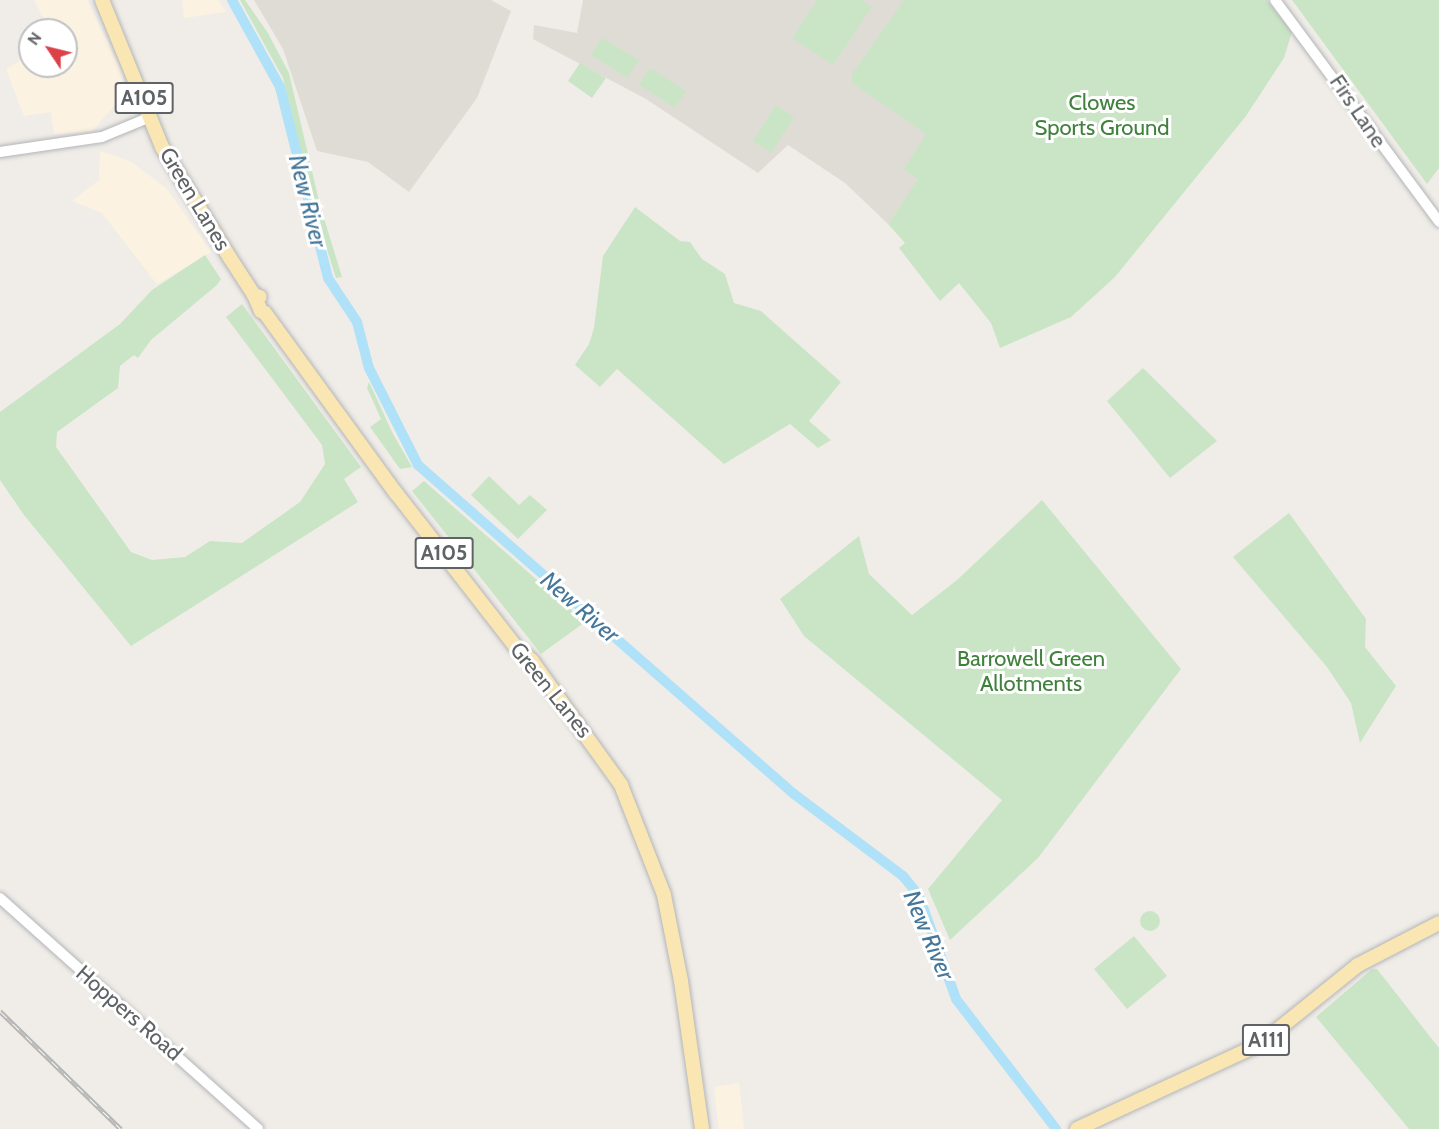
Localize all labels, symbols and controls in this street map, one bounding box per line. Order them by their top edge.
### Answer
north arrow [18,18,78,78]
text: N [23,28,46,49]
street label: Firs Lane [1324,70,1392,152]
road number: A105 [114,80,174,116]
park label: Clowes Sports Ground [1035,89,1169,140]
street label: Green Lanes [154,143,236,255]
water label: New River [283,152,333,250]
road number: A105 [414,535,474,571]
water label: New River [535,565,625,649]
street label: Green Lanes [504,637,598,743]
park label: Barrowell Green Allotments [957,645,1105,696]
water label: New River [897,886,961,984]
street label: Hoppers Road [71,960,187,1066]
road number: A111 [1240,1022,1292,1058]

